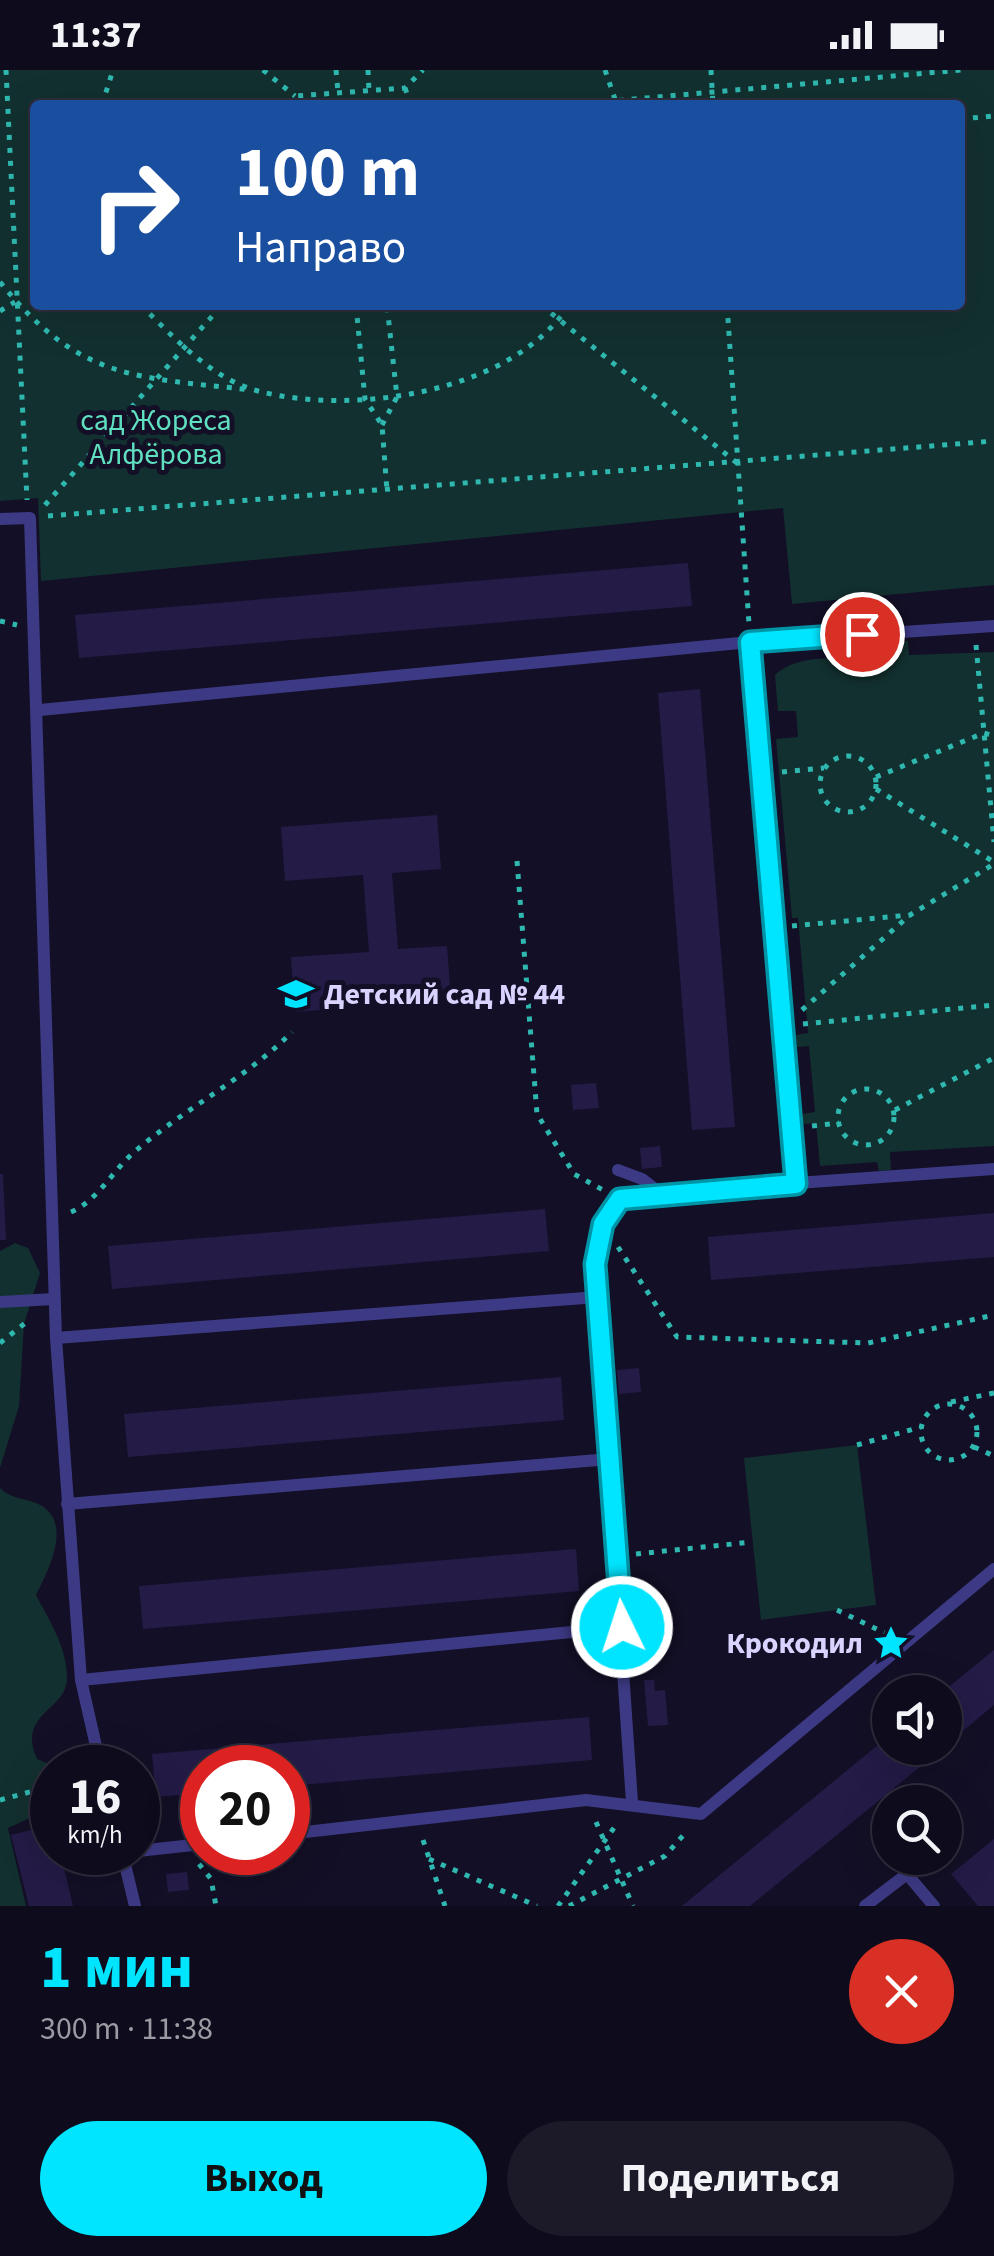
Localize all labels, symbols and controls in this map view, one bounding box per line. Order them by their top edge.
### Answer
text: 11:37 [50,8,142,62]
text: 100 m [235,123,420,223]
icon: right [70,140,200,270]
text: Направо [235,216,406,280]
park label: сад Жореса Алфёрова [80,399,232,476]
pin [820,592,905,677]
icon: arrive [835,607,890,662]
place label: Детский сад № 44 [324,973,565,1016]
school or university icon: Детский сад № 44 [277,975,315,1013]
position arrow [570,1575,674,1679]
place label: Крокодил [726,1622,863,1665]
place icon: Крокодил [872,1624,910,1662]
map controls [872,1675,962,1875]
button: sound [872,1675,962,1765]
speed limit sign: 20 [180,1745,310,1875]
text: 16 [69,1762,121,1833]
button: search [872,1785,962,1875]
text: km/h [67,1817,123,1853]
text: 1 мин [40,1926,193,2011]
button: close [849,1939,954,2044]
text: 300 m · 11:38 [40,2006,213,2052]
button: Выход [40,2121,487,2236]
button: Поделиться [507,2121,954,2236]

